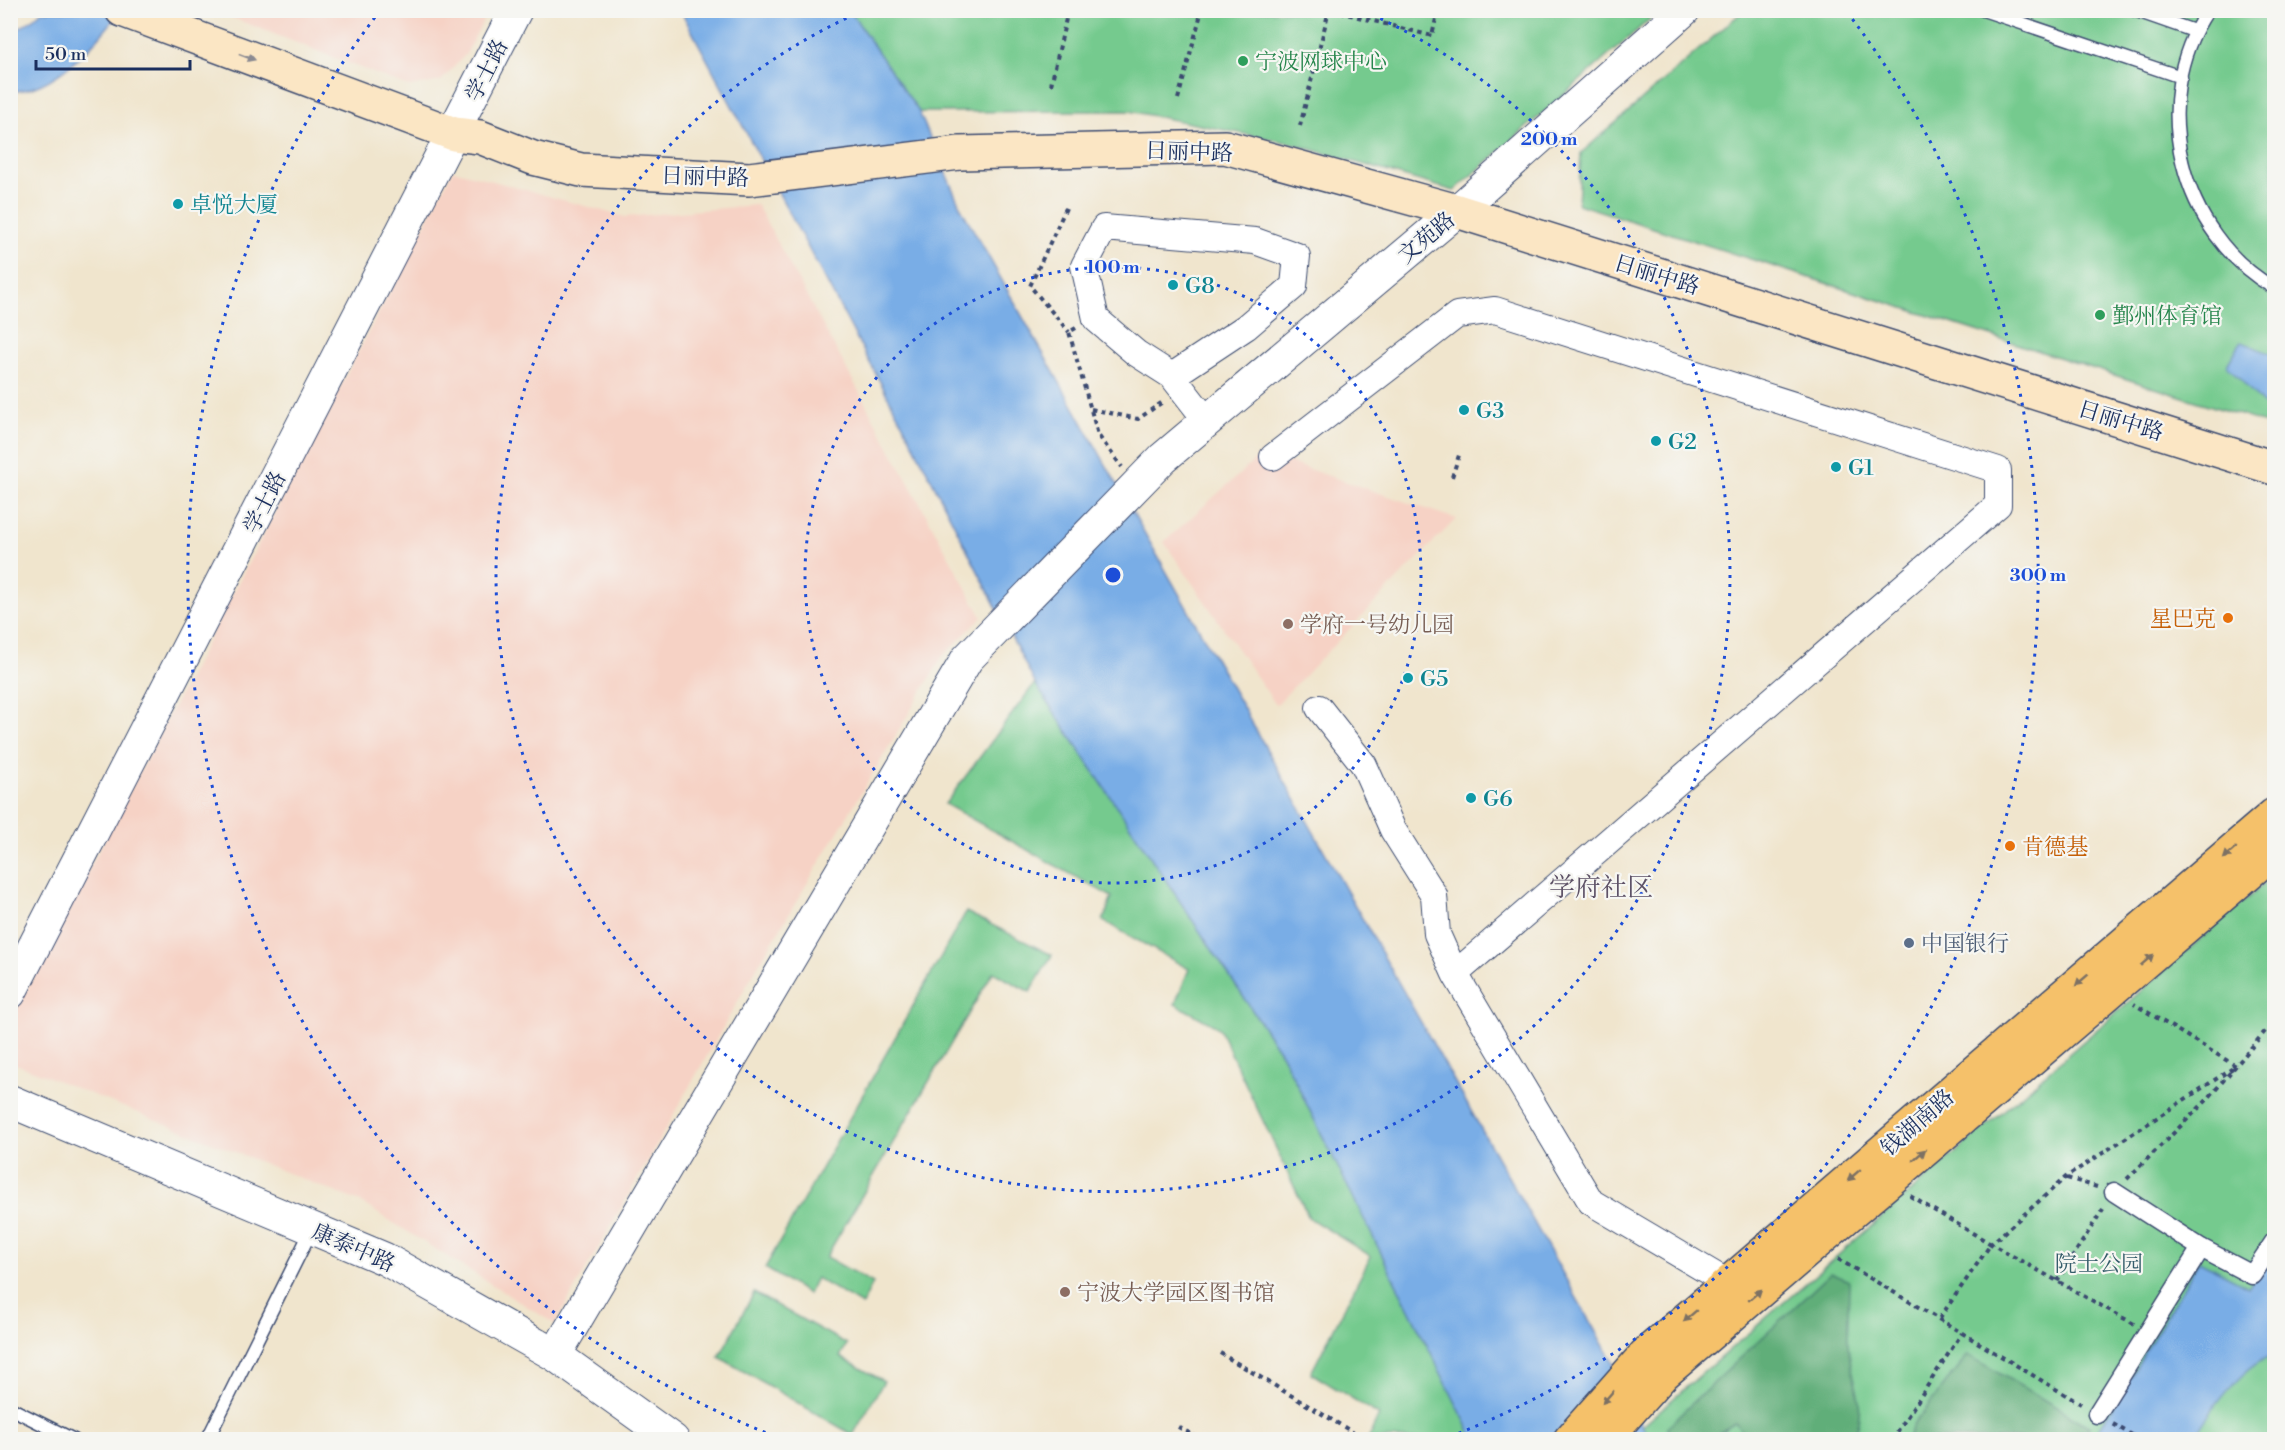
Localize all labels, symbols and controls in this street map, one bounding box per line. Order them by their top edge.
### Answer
scale bar [36,33,190,71]
street label: 学士路 [460,35,514,106]
text: 50 m [45,43,87,66]
place label: 宁波网球中心 [1255,49,1387,76]
one-way arrow [239,53,257,63]
marker: 宁波网球中心 [1236,54,1250,68]
text: 200 m [1521,128,1578,151]
street label: 日丽中路 [1144,137,1233,168]
street label: 日丽中路 [660,162,749,193]
place label: 卓悦大厦 [190,192,278,219]
marker: 卓悦大厦 [171,197,185,211]
street label: 文苑路 [1393,207,1461,270]
street label: 日丽中路 [1611,250,1703,301]
text: 100 m [1086,256,1140,279]
place label: G8 [1185,273,1215,300]
marker: G8 [1166,278,1180,292]
place label: 鄞州体育馆 [2112,303,2222,330]
marker: 鄞州体育馆 [2093,308,2107,322]
street label: 日丽中路 [2075,396,2167,447]
place label: G3 [1476,398,1504,425]
marker: G3 [1457,403,1471,417]
place label: G2 [1668,429,1697,456]
marker: G2 [1649,434,1663,448]
place label: G1 [1848,455,1874,482]
marker: G1 [1829,460,1843,474]
street label: 学士路 [238,467,292,538]
text: 300 m [2010,564,2067,587]
centre of rings [1103,565,1123,585]
place label: 星巴克 [2150,606,2216,633]
marker: 星巴克 [2221,611,2235,625]
place label: 学府一号幼儿园 [1300,612,1454,639]
marker: 学府一号幼儿园 [1281,617,1295,631]
place label: G5 [1420,666,1448,693]
marker: G5 [1401,671,1415,685]
place label: G6 [1483,786,1513,813]
marker: G6 [1464,791,1478,805]
place label: 肯德基 [2022,834,2088,861]
marker: 肯德基 [2003,839,2017,853]
one-way arrow [2223,846,2238,859]
district label: 学府社区 [1549,872,1653,904]
place label: 中国银行 [1921,931,2009,958]
marker: 中国银行 [1902,936,1916,950]
one-way arrow [2139,954,2154,967]
one-way arrow [2075,973,2090,986]
street label: 钱湖南路 [1876,1084,1960,1162]
one-way arrow [1911,1148,1927,1161]
one-way arrow [1847,1168,1862,1181]
street label: 康泰中路 [308,1218,399,1279]
park label: 院士公园 [2055,1251,2143,1278]
place label: 宁波大学园区图书馆 [1077,1280,1275,1307]
marker: 宁波大学园区图书馆 [1058,1285,1072,1299]
one-way arrow [1747,1289,1762,1302]
one-way arrow [1682,1309,1698,1322]
one-way arrow [1601,1389,1615,1404]

